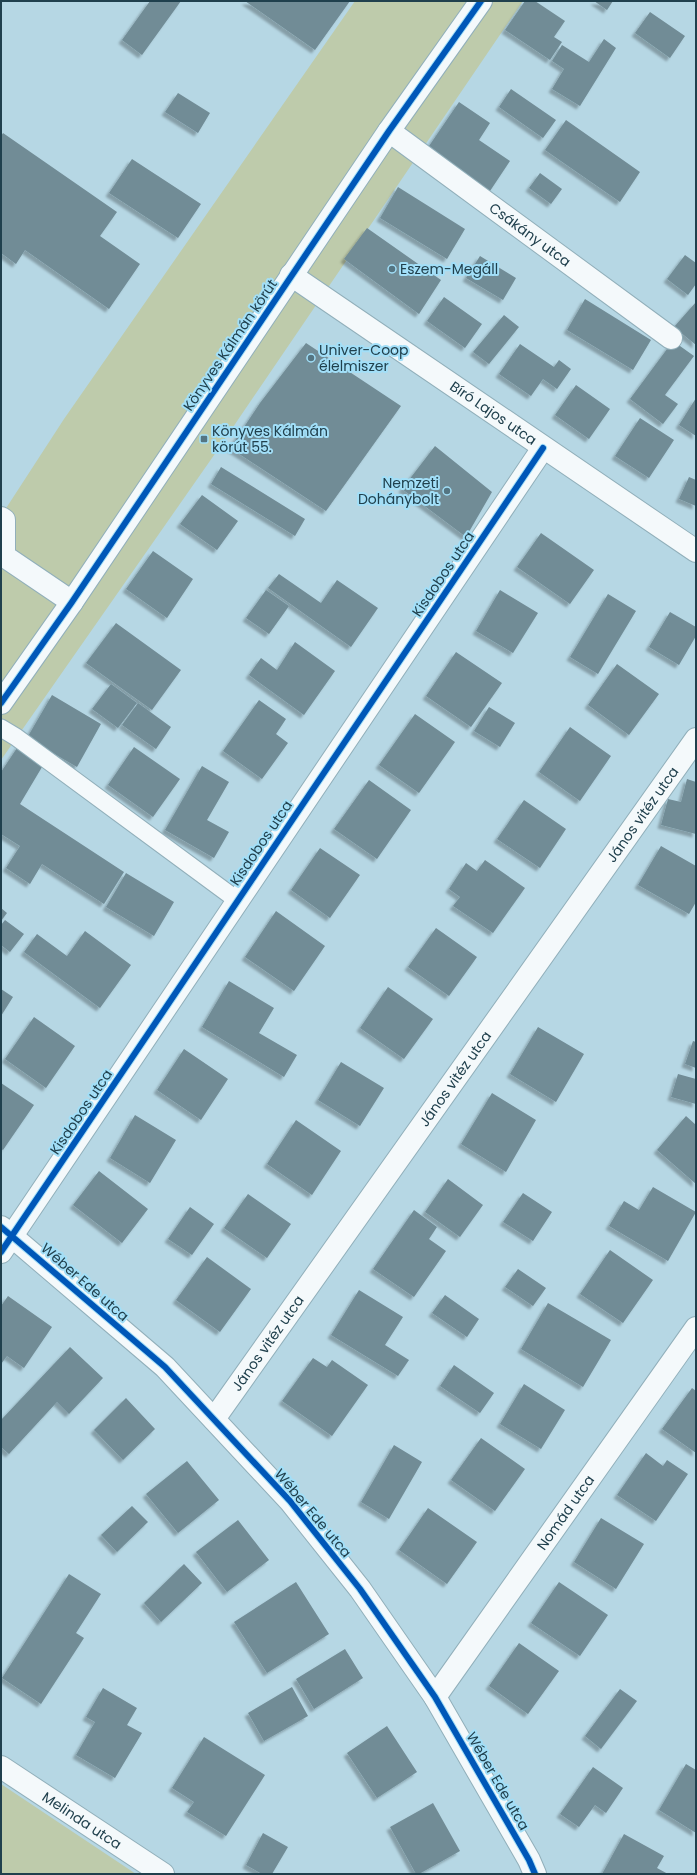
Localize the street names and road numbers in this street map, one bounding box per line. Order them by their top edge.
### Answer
street label: Csákány utca [485,198,575,271]
street label: Könyves Kálmán körút [178,275,282,415]
street label: Bíró Lajos utca [446,376,541,450]
street label: Kisdobos utca [407,527,479,621]
street label: János vitéz utca [602,763,683,866]
street label: Kisdobos utca [225,796,297,890]
street label: János vitéz utca [414,1027,496,1131]
street label: Kisdobos utca [45,1065,117,1159]
street label: Wéber Ede utca [37,1238,133,1326]
street label: János vitéz utca [227,1291,309,1395]
street label: Wéber Ede utca [270,1464,356,1562]
street label: Nomád utca [532,1471,599,1554]
street label: Wéber Ede utca [462,1728,534,1834]
street label: Melinda utca [38,1787,126,1854]

